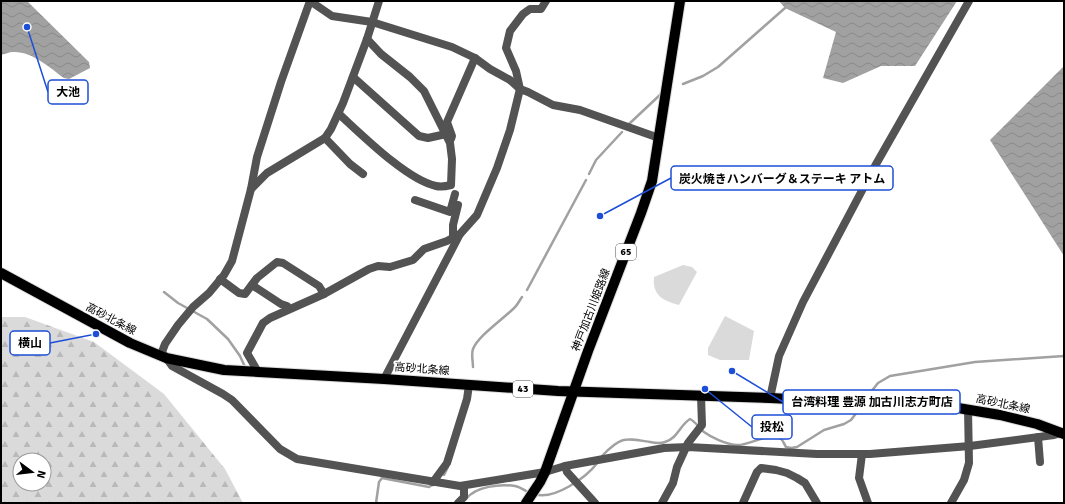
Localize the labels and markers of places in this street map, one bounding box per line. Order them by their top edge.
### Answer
callout: 大池 [48,80,88,104]
callout: 炭火焼きハンバーグ＆ステーキ アトム [671,166,893,190]
callout: 横山 [10,331,50,355]
callout: 台湾料理 豊源 加古川志方町店 [783,390,960,414]
callout: 投松 [752,415,792,439]

